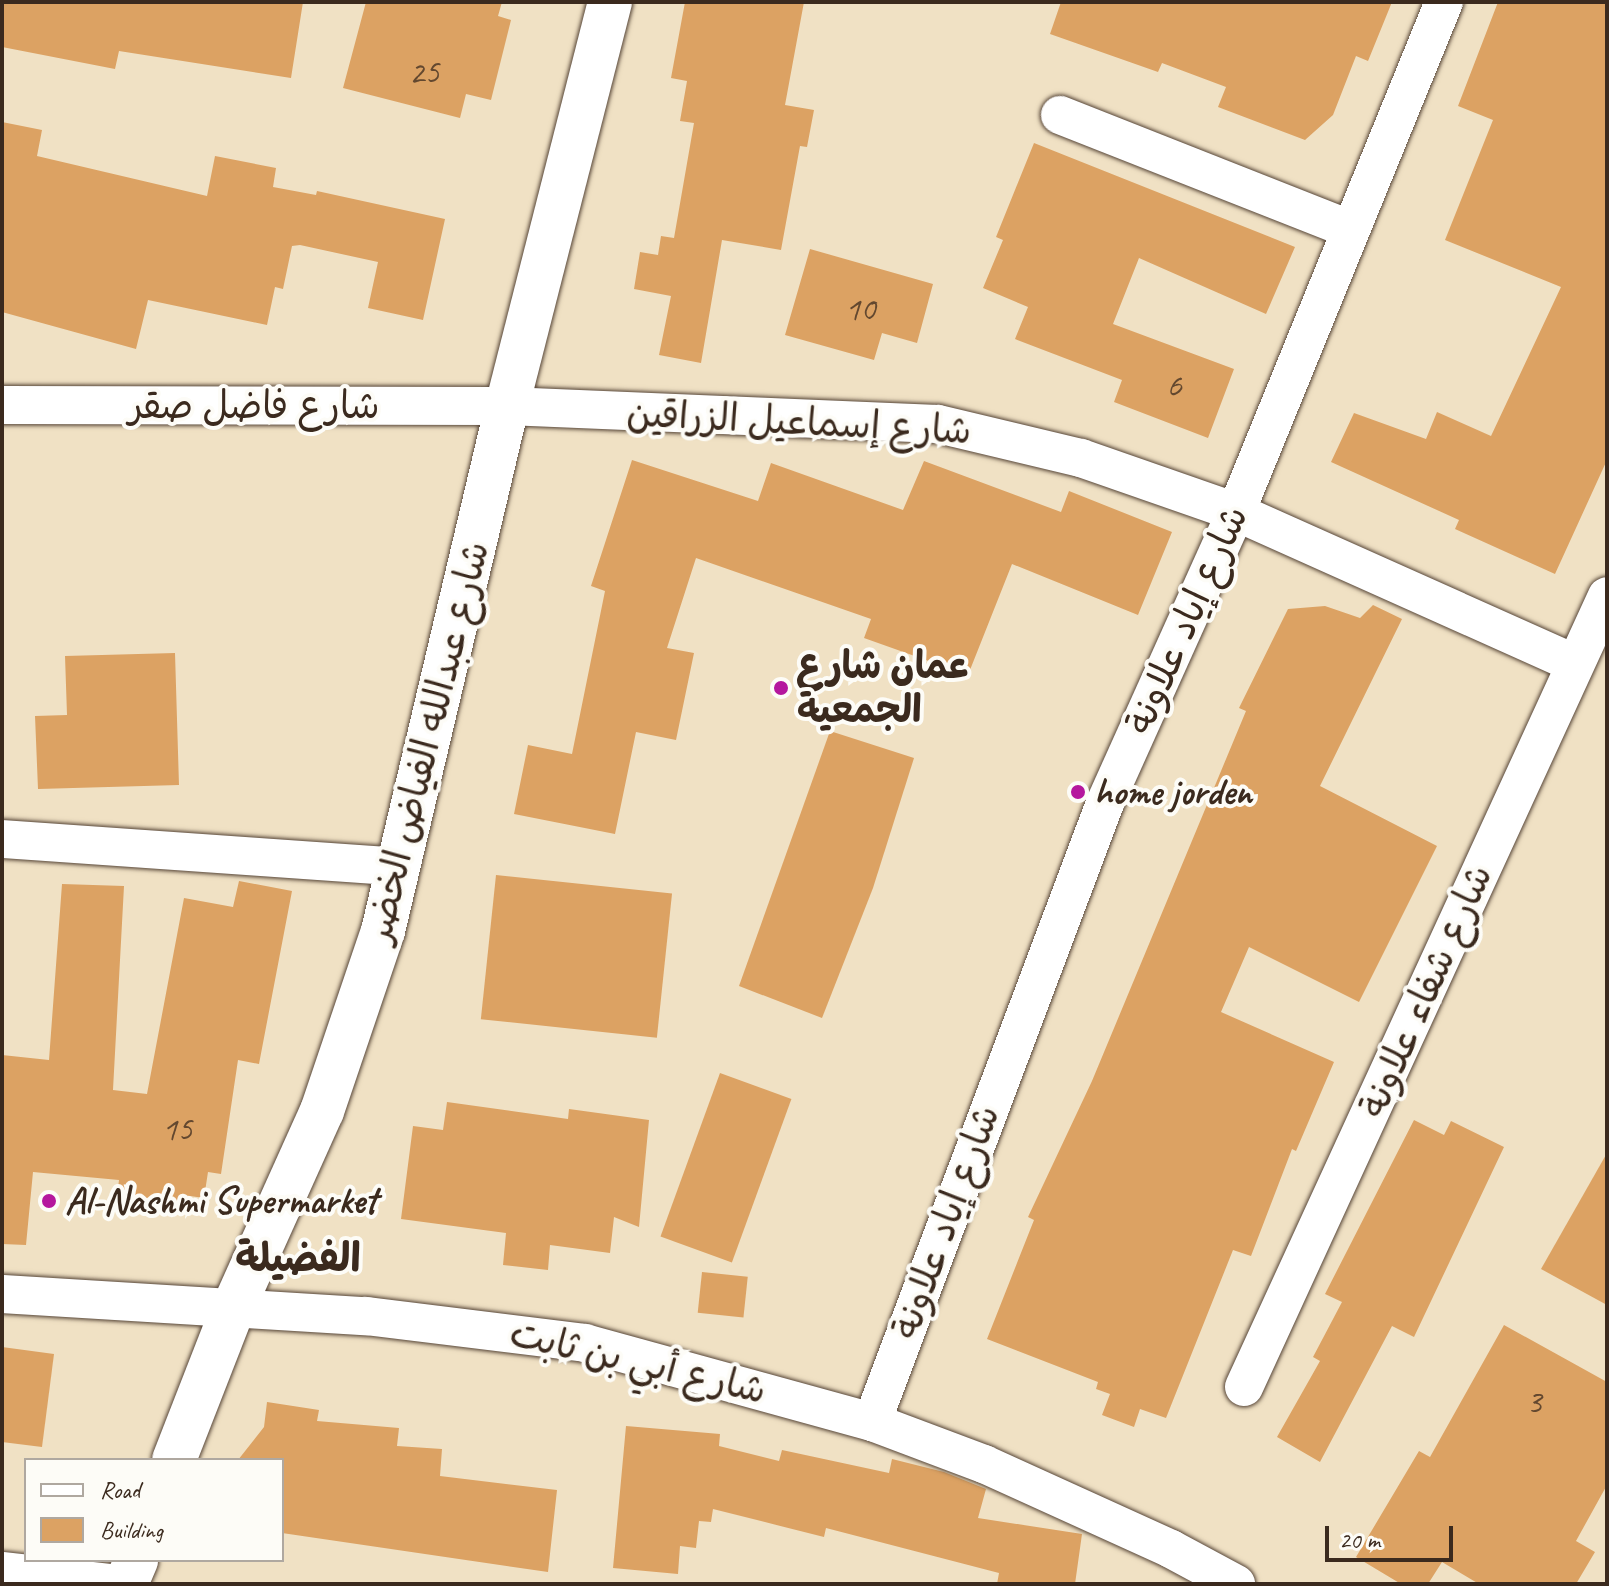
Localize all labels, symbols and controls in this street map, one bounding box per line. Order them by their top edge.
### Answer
house number: 25 [409,52,439,92]
house number: 10 [845,289,875,329]
house number: 6 [1166,365,1182,405]
street label: شارع فاضل صقر [128,383,380,429]
street label: شارع إسماعيل الزراقين [625,390,973,454]
street label: شارع إياد علاونة [1116,499,1258,741]
street label: شارع عبدالله الفياض الخضر [355,537,499,947]
place label: عمان شارع الجمعية [797,643,971,732]
marker: عمان شارع الجمعية [772,679,790,697]
place label: home jorden [1094,769,1252,815]
marker: home jorden [1069,783,1087,801]
street label: شارع شفاء علاونة [1350,857,1502,1125]
street label: شارع إياد علاونة [883,1099,1009,1345]
house number: 15 [162,1109,192,1149]
place label: Al-Nashmi Supermarket [65,1178,377,1224]
marker: Al-Nashmi Supermarket [40,1192,58,1210]
district label: الفضيلة [235,1234,361,1282]
street label: شارع أبي بن ثابت [506,1310,770,1414]
house number: 3 [1526,1382,1542,1422]
legend [24,1458,284,1562]
text: Road [100,1475,140,1505]
scale bar [1329,1510,1457,1560]
text: Building [100,1515,163,1545]
text: 20 m [1339,1525,1380,1555]

